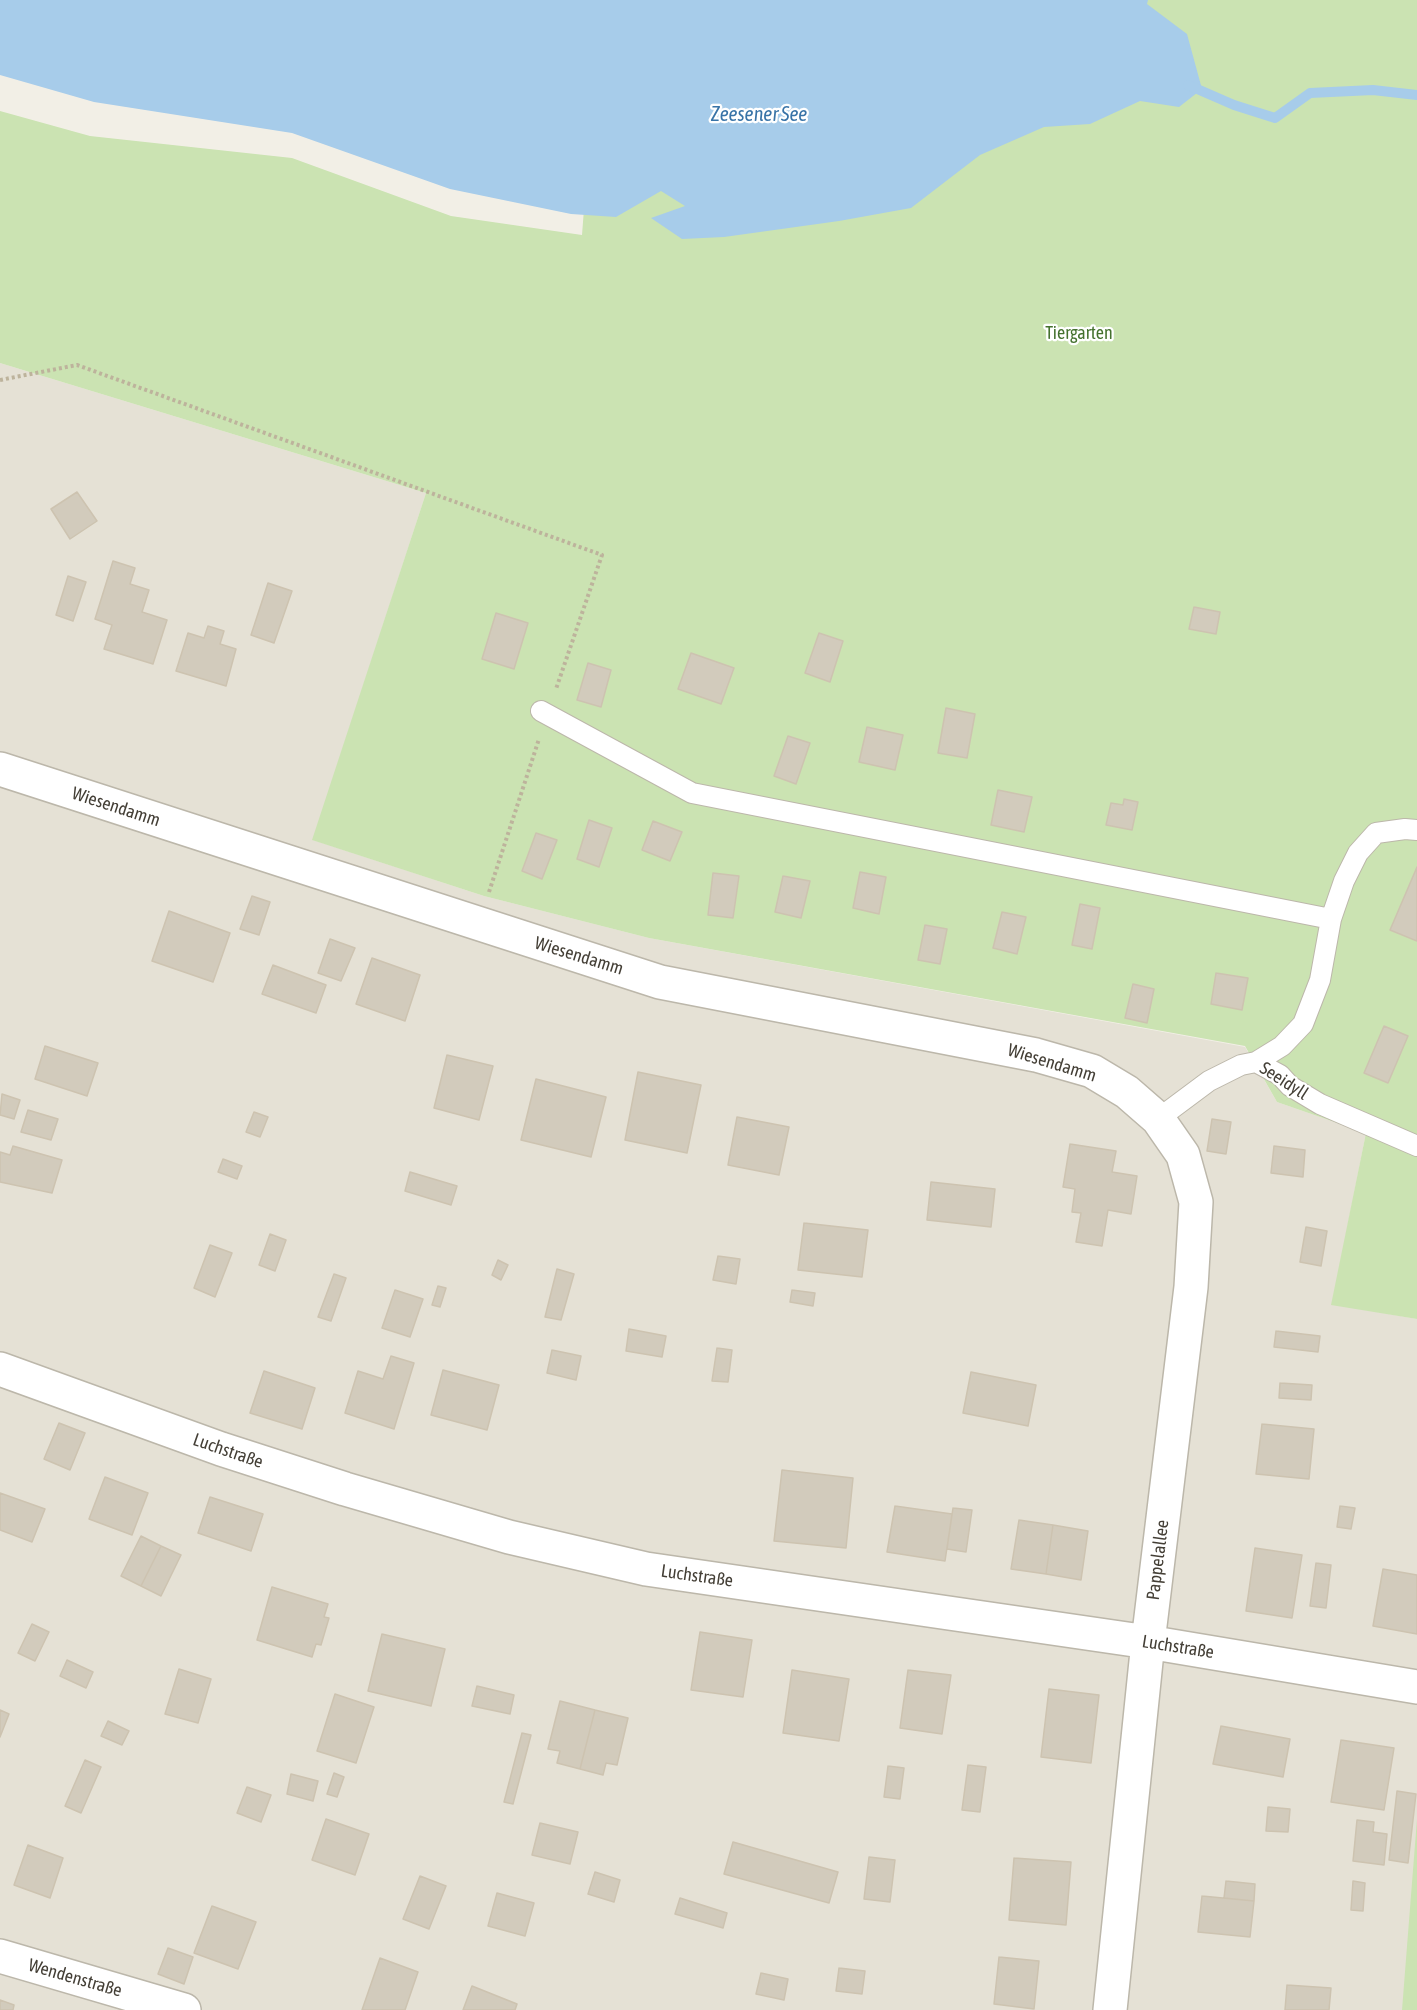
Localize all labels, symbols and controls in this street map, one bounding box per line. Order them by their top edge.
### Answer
water label: Zeesener See [711,103,807,127]
park label: Tiergarten [1045,322,1113,344]
street label: Wiesendamm [69,783,163,831]
street label: Wiesendamm [532,932,626,980]
street label: Wiesendamm [1005,1039,1099,1087]
street label: Seeidyll [1256,1057,1312,1105]
street label: Luchstraße [190,1429,266,1473]
street label: Pappelallee [1142,1519,1174,1601]
street label: Luchstraße [660,1560,734,1592]
street label: Luchstraße [1140,1631,1216,1663]
street label: Wendenstraße [26,1954,124,2002]

